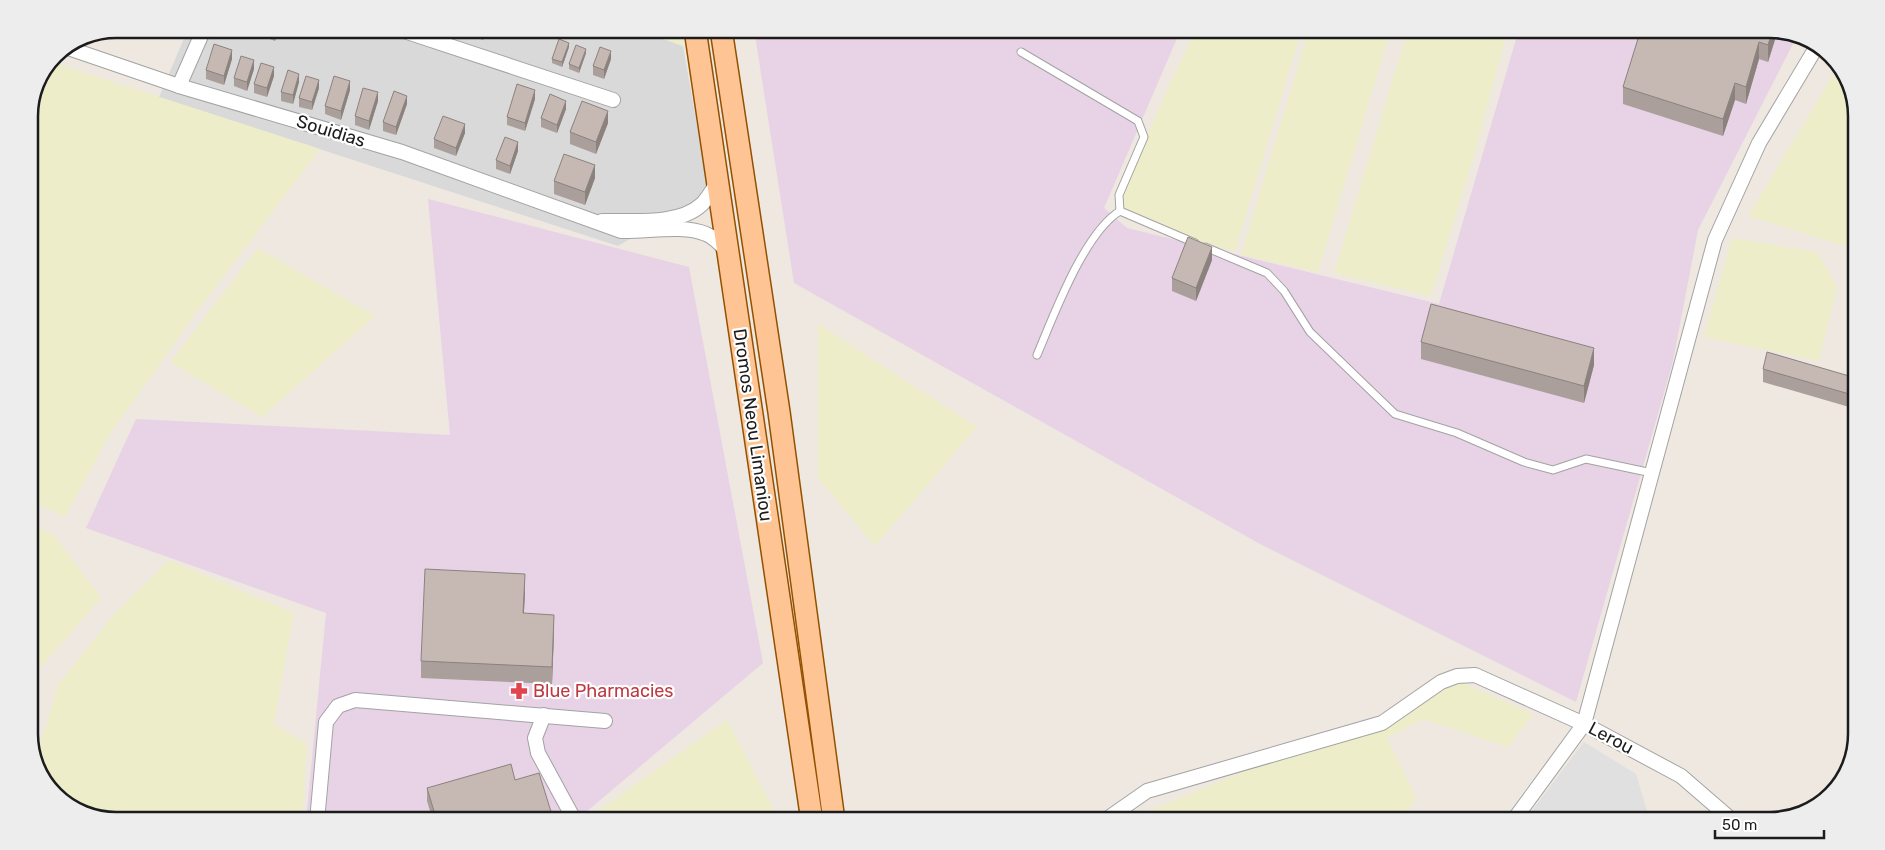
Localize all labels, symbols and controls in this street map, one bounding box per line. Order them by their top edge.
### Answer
street label: Souidias [294,110,368,152]
street label: Dromos Neou Limaniou [729,327,777,523]
place label: Blue Pharmacies [533,680,674,702]
pharmacy icon: Blue Pharmacies [509,681,529,701]
street label: Lerou [1585,717,1637,759]
scale bar [1715,808,1824,840]
text: 50 m [1722,816,1757,834]

